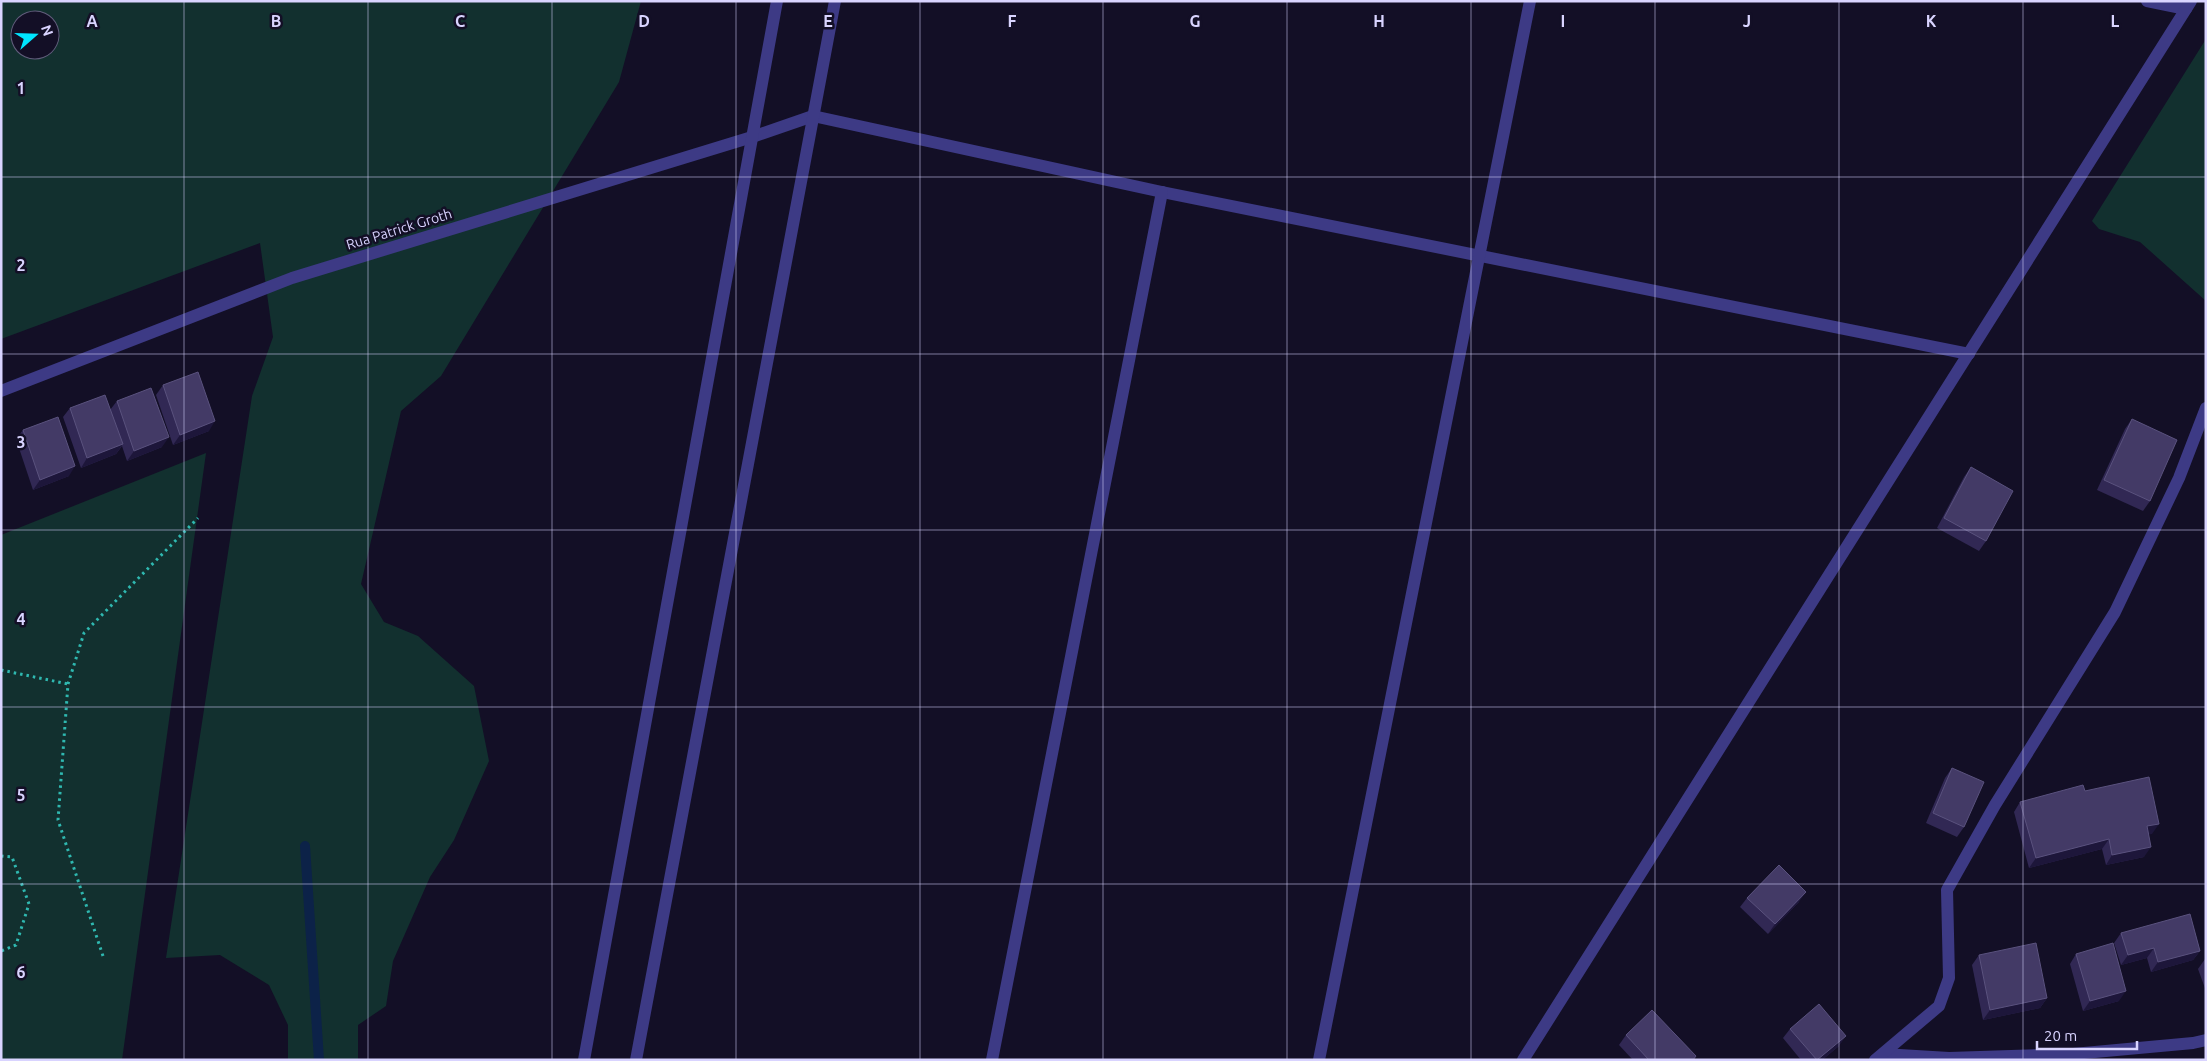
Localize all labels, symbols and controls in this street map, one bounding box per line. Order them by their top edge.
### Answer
north arrow [10,10,60,60]
text: A [86,12,98,30]
text: B [271,12,281,30]
text: C [455,12,465,30]
text: D [638,12,650,30]
text: E [823,12,833,30]
text: F [1008,12,1017,30]
text: G [1189,12,1201,30]
text: H [1373,12,1385,30]
text: I [1561,12,1565,30]
text: J [1743,12,1751,30]
text: K [1926,12,1937,30]
text: L [2111,12,2120,30]
text: N [38,23,57,38]
text: 1 [16,79,26,97]
street label: Rua Patrick Groth [344,205,454,253]
text: 2 [16,256,26,274]
text: 3 [16,433,26,451]
text: 4 [16,610,26,628]
text: 5 [16,786,26,804]
text: 6 [16,963,26,981]
scale bar [2037,1018,2137,1050]
text: 20 m [2044,1027,2077,1044]

